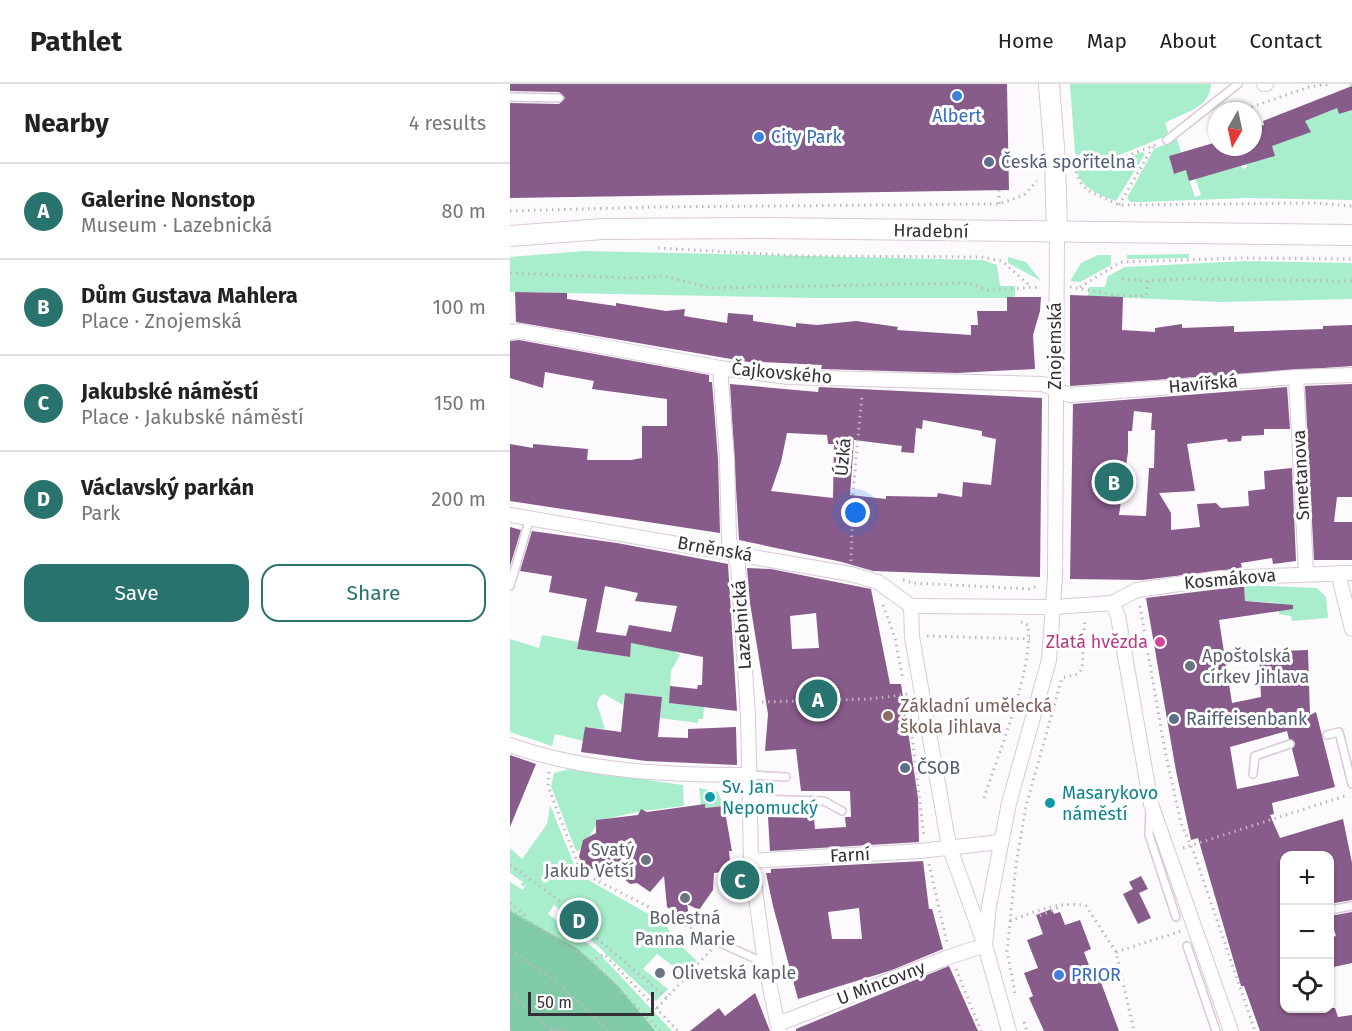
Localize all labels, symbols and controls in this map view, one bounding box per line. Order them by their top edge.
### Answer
text: Pathlet [30,25,122,58]
text: Home [998,28,1054,54]
text: Map [1087,28,1127,54]
text: About [1160,28,1217,54]
text: Contact [1250,28,1322,54]
marker: Albert [950,89,964,103]
north arrow [1208,102,1262,156]
place label: Albert [932,105,982,127]
text: Nearby [24,108,109,139]
text: 4 results [409,111,486,135]
place label: City Park [771,126,842,148]
marker: City Park [752,130,766,144]
place label: Česká spořitelna [1001,151,1136,173]
marker: Česká spořitelna [982,155,996,169]
text: Galerine Nonstop [81,186,256,213]
text: A [38,199,49,223]
text: 80 m [441,199,486,223]
text: Museum · Lazebnická [81,213,272,237]
street label: Hradební [893,219,969,243]
text: Dům Gustava Mahlera [81,282,298,309]
text: B [37,295,50,319]
text: 100 m [433,295,486,319]
street label: Znojemská [1044,302,1066,390]
text: Place · Znojemská [81,309,242,333]
street label: Čajkovského [731,358,833,388]
street label: Havířská [1167,370,1239,398]
text: Jakubské náměstí [81,378,258,405]
text: C [38,391,49,415]
text: 150 m [434,391,486,415]
text: Place · Jakubské náměstí [81,405,304,429]
street label: Smetanova [1288,429,1314,521]
street label: Úzká [829,437,856,477]
pin: B [1094,460,1134,504]
text: Václavský parkán [81,474,254,501]
text: D [37,487,50,511]
text: 200 m [431,487,486,511]
your location [841,498,870,527]
text: Park [81,501,120,525]
street label: Brněnská [676,532,754,566]
button: Save [24,564,249,622]
button: Share [261,564,486,622]
street label: Kosmákova [1183,564,1277,594]
street label: Lazebnická [728,579,756,671]
place label: Zlatá hvězda [1046,631,1148,653]
marker: Zlatá hvězda [1153,635,1167,649]
place label: Apoštolská církev Jihlava [1202,645,1309,688]
marker: Apoštolská církev Jihlava [1183,659,1197,673]
pin: A [798,676,838,722]
place label: Základní umělecká škola Jihlava [900,695,1052,738]
place label: Raiffeisenbank [1186,708,1308,730]
marker: Základní umělecká škola Jihlava [881,709,895,723]
marker: Raiffeisenbank [1167,712,1181,726]
place label: ČSOB [917,757,960,779]
marker: ČSOB [898,761,912,775]
place label: Sv. Jan Nepomucký [722,776,818,819]
place label: Masarykovo náměstí [1062,782,1158,825]
marker: Sv. Jan Nepomucký [703,790,717,804]
marker: Masarykovo náměstí [1043,796,1057,810]
place label: Svatý Jakub Větší [544,839,634,882]
street label: Farní [829,843,871,867]
map controls [1280,851,1334,1013]
button: + [1280,851,1334,905]
marker: Svatý Jakub Větší [639,853,653,867]
pin: C [720,858,760,902]
marker: Bolestná Panna Marie [678,891,692,905]
pin: D [560,898,598,942]
button: − [1280,905,1334,959]
place label: Bolestná Panna Marie [635,907,735,950]
street label: U Mincovny [834,956,929,1010]
button: locate [1280,959,1334,1013]
place label: Olivetská kaple [672,962,796,984]
place label: PRIOR [1071,964,1121,986]
marker: Olivetská kaple [653,966,667,980]
marker: PRIOR [1052,968,1066,982]
scale bar [528,989,654,1016]
text: 50 m [537,993,572,1012]

